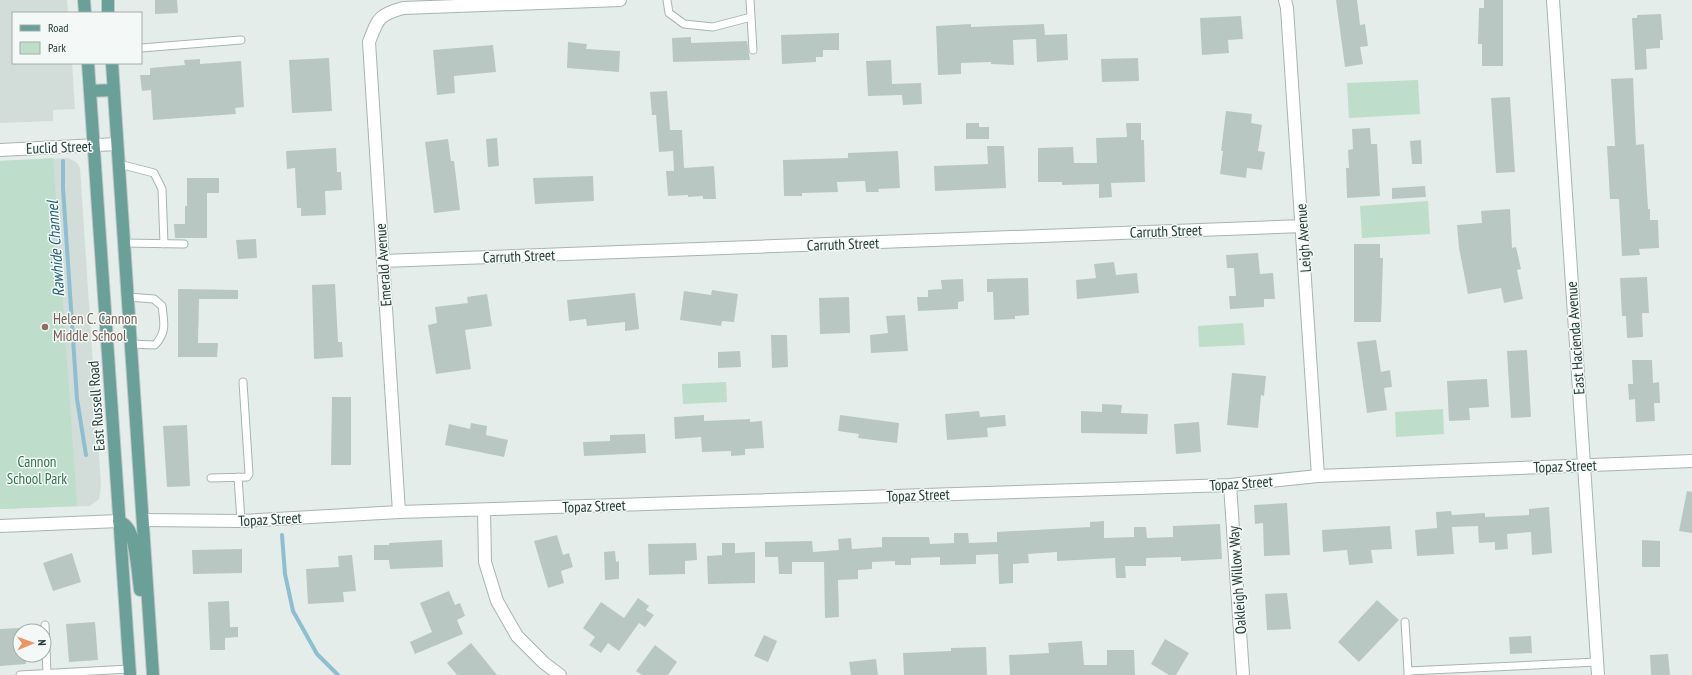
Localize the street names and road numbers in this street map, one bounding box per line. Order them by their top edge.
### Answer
street label: Euclid Street [26,136,92,158]
street label: Leigh Avenue [1291,203,1315,273]
street label: Carruth Street [1130,220,1202,242]
street label: Emerald Avenue [371,223,395,307]
street label: Carruth Street [807,233,879,255]
street label: Carruth Street [483,245,555,267]
street label: East Hacienda Avenue [1562,281,1588,395]
street label: East Russell Road [83,360,109,452]
street label: Topaz Street [1533,455,1597,477]
street label: Topaz Street [1209,471,1273,495]
street label: Topaz Street [886,484,950,506]
street label: Topaz Street [562,495,626,517]
street label: Topaz Street [238,508,302,530]
street label: Oakleigh Willow Way [1224,525,1250,635]

